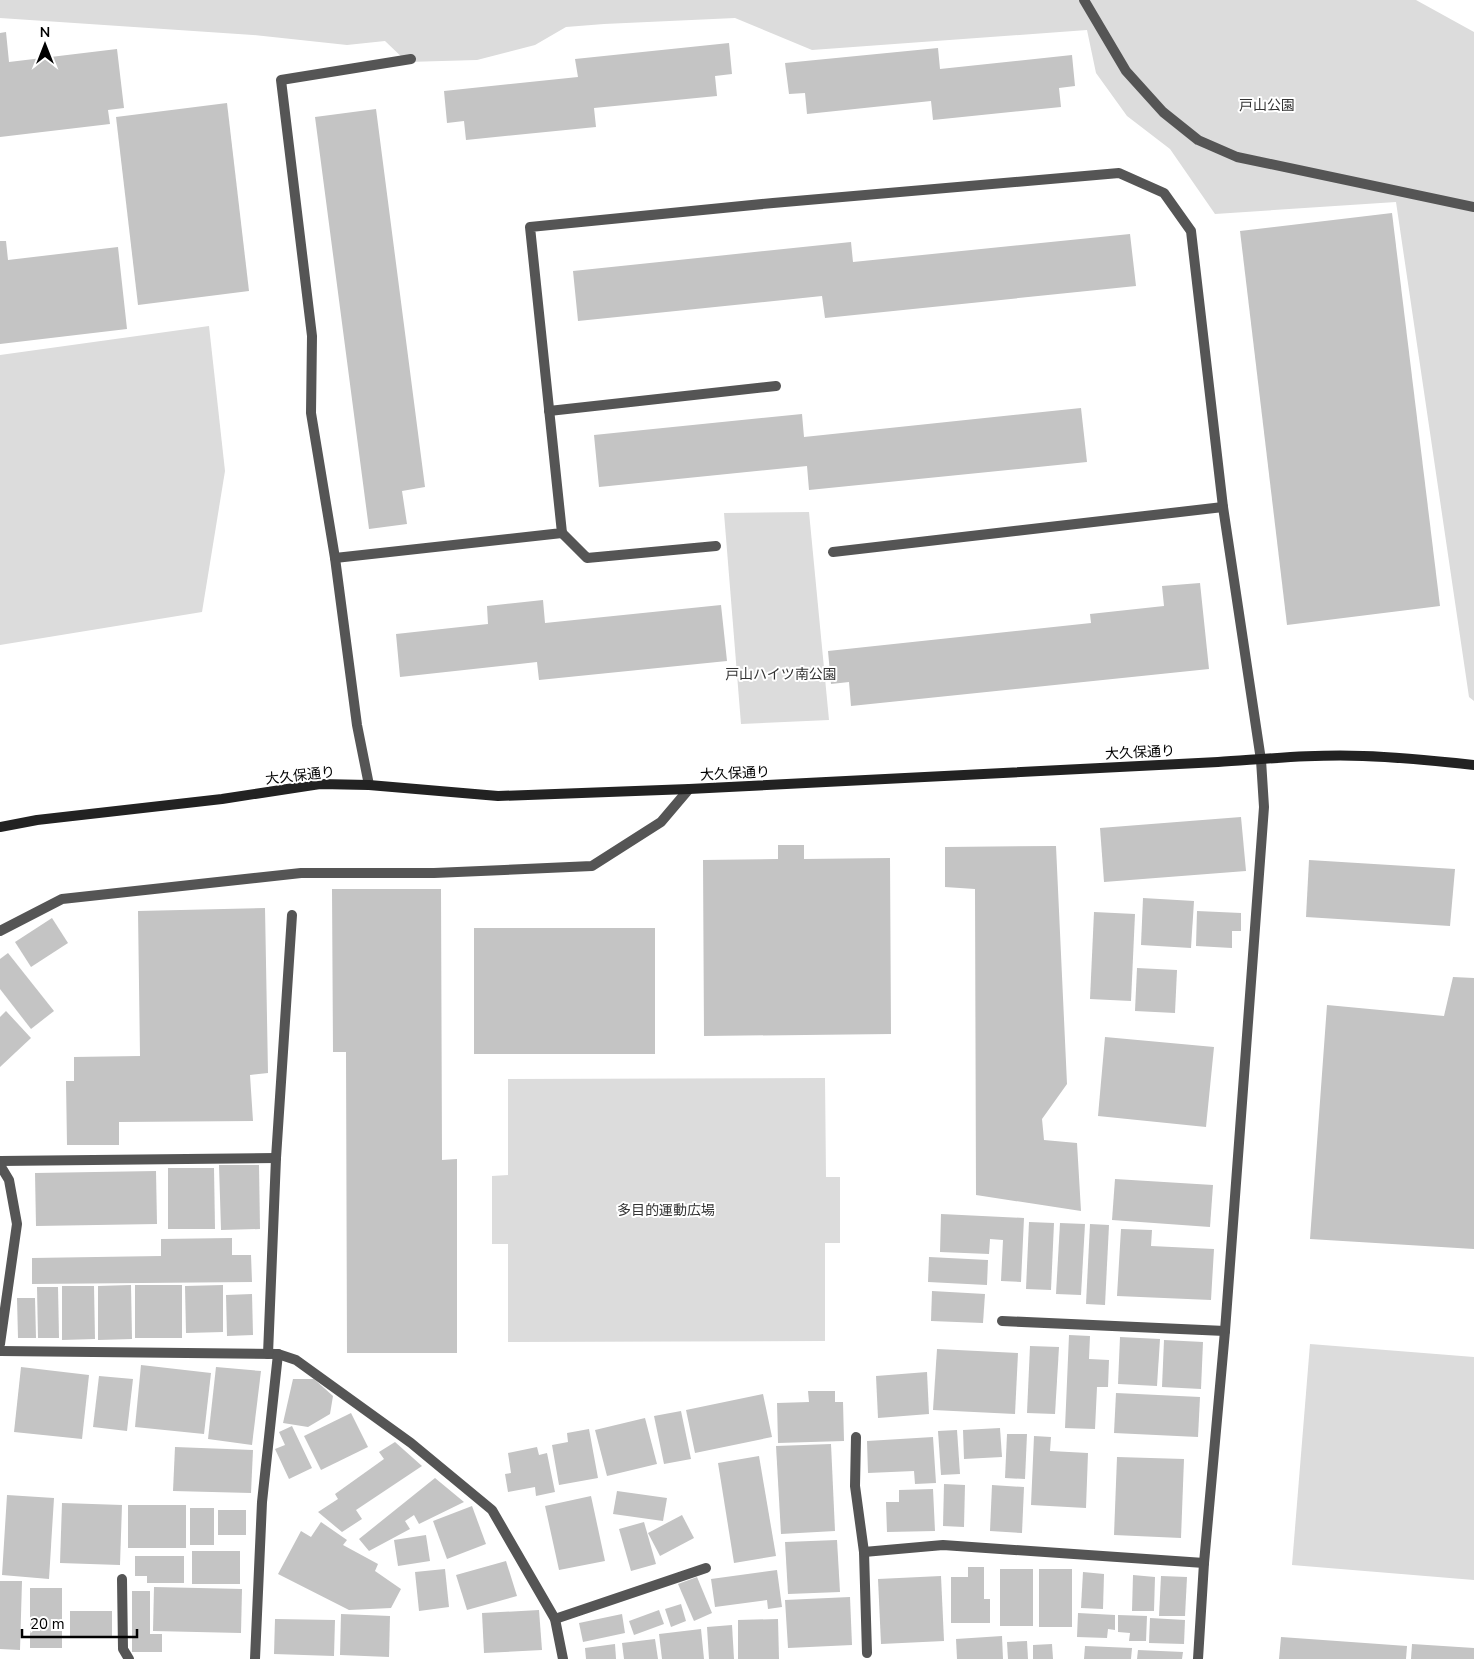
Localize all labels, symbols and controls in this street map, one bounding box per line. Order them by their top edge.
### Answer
north arrow [20,20,70,70]
text: N [40,23,50,42]
park label: 戸山公園 [1239,96,1295,115]
park label: 戸山ハイツ南公園 [725,665,837,684]
street label: 大久保通り [1105,741,1175,764]
street label: 大久保通り [264,762,336,789]
street label: 大久保通り [700,762,770,785]
park label: 多目的運動広場 [617,1201,715,1220]
scale bar [22,1606,138,1638]
text: 20 m [30,1614,65,1634]

